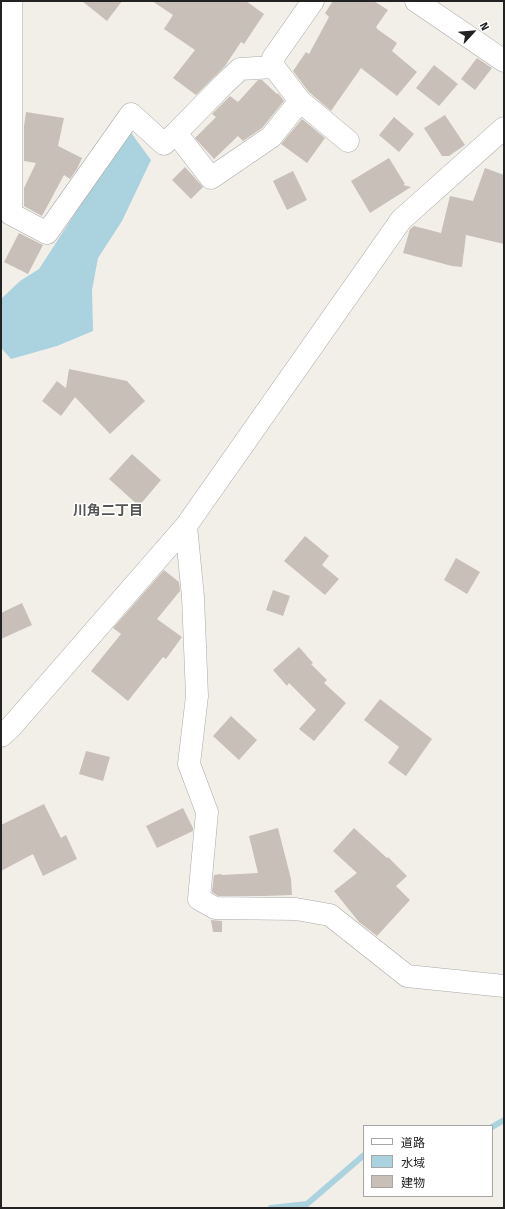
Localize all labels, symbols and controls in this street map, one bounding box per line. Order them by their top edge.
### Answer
north arrow [453,12,493,52]
text: N [477,20,492,33]
district label: 川角二丁目 [73,503,143,519]
legend [363,1125,493,1197]
text: 道路 [401,1136,425,1150]
text: 水域 [401,1156,425,1170]
text: 建物 [401,1176,425,1190]

